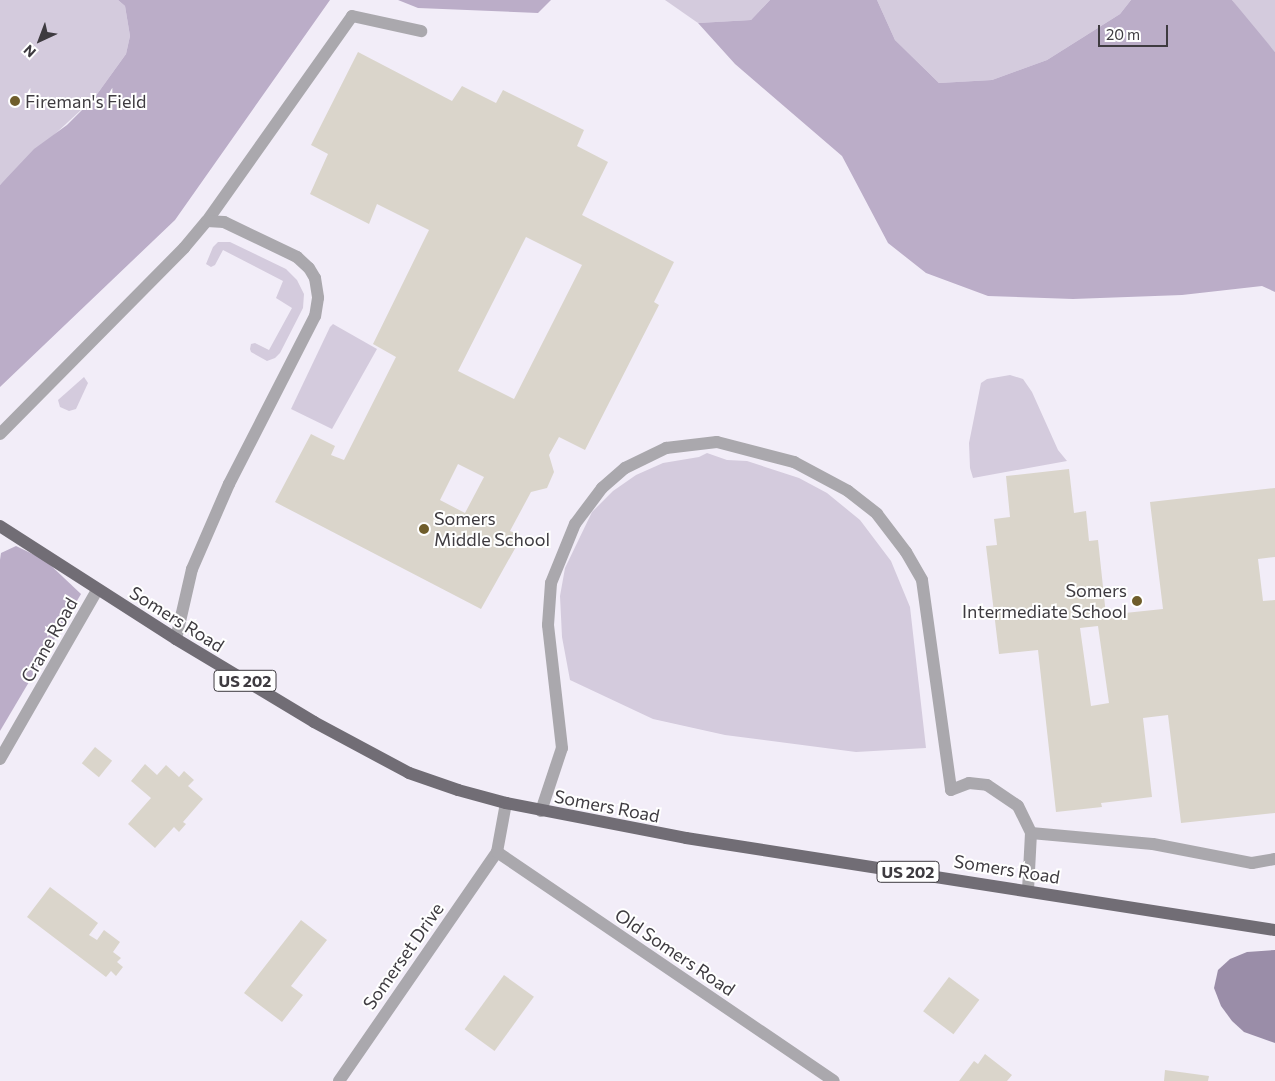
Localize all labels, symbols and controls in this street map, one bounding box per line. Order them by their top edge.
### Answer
north arrow [15,15,65,65]
scale bar [1100,15,1170,47]
text: 20 m [1106,25,1140,43]
text: N [20,42,39,61]
place label: Fireman's Field [25,90,146,112]
marker: Fireman's Field [9,95,21,107]
place label: Somers Middle School [434,508,550,550]
marker: Somers Middle School [418,523,430,535]
place label: Somers Intermediate School [962,580,1127,622]
street label: Somers Road [126,581,228,657]
street label: Crane Road [16,594,82,686]
marker: Somers Intermediate School [1131,595,1143,607]
road number: US 202 [212,668,278,694]
street label: Somers Road [552,785,662,827]
street label: Somers Road [952,850,1062,888]
road number: US 202 [876,859,940,886]
street label: Somerset Drive [358,899,448,1013]
street label: Old Somers Road [611,904,739,1000]

